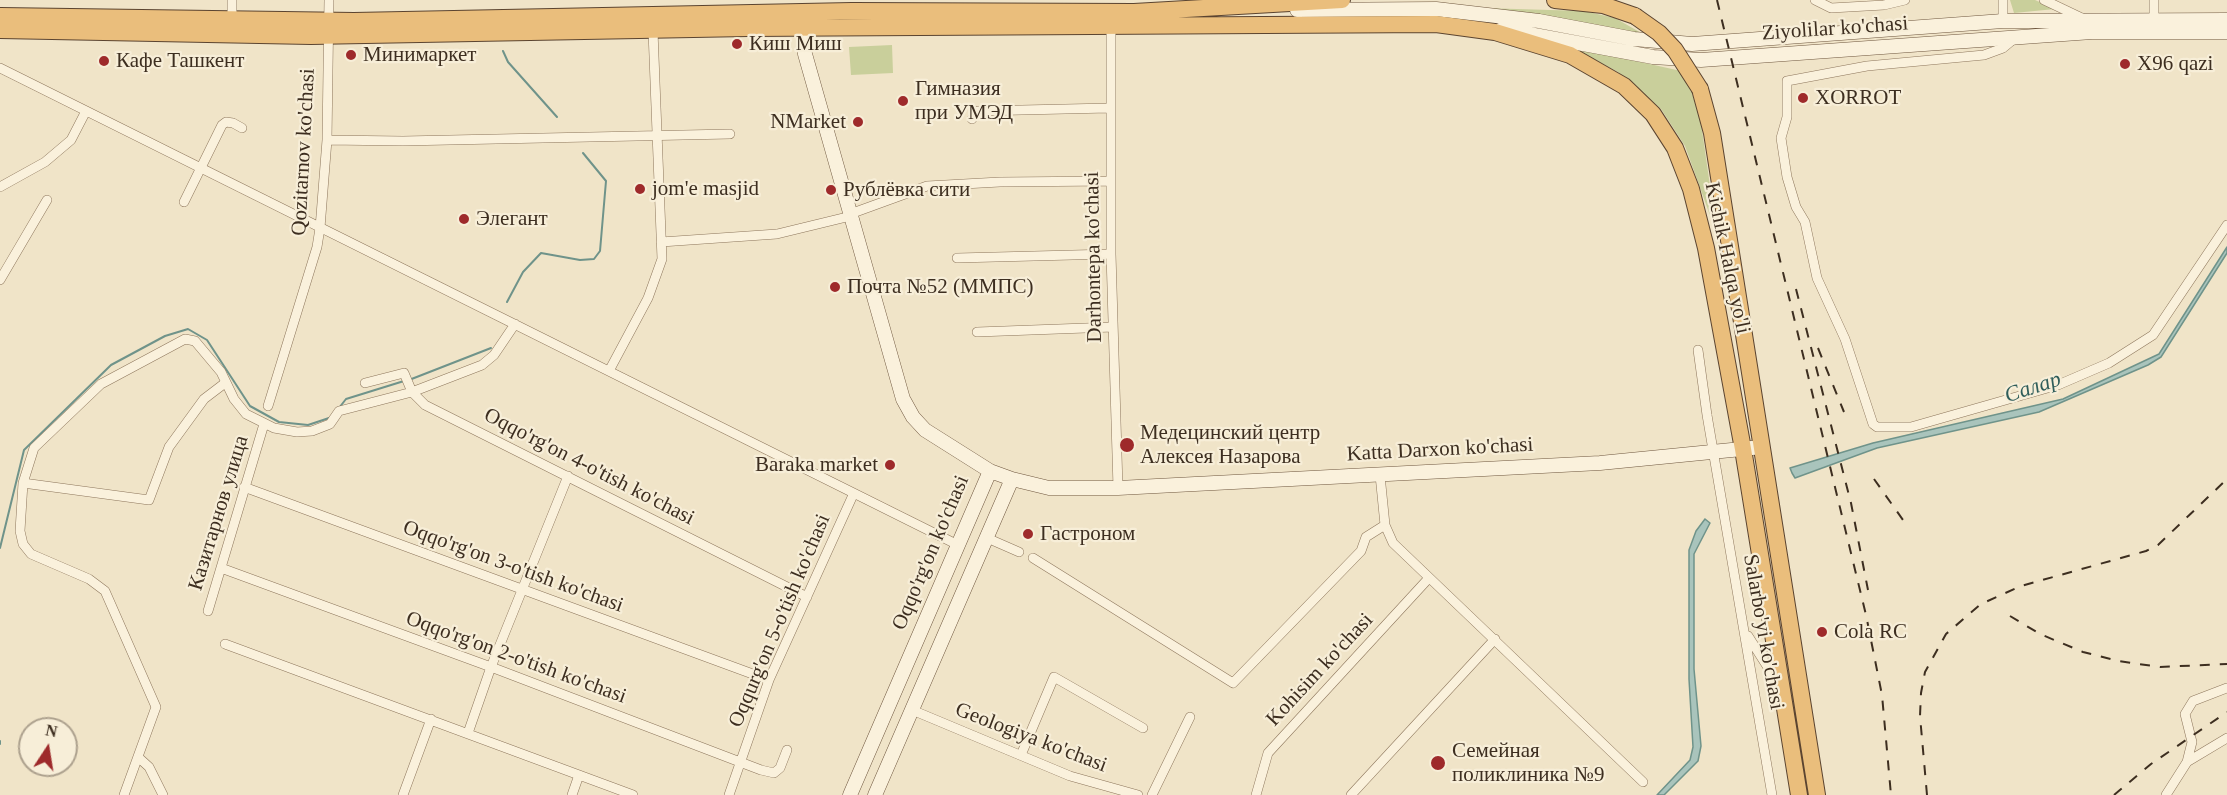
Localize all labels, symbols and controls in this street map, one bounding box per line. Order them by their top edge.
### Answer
street label: Ziyolilar ko'chasi [1761,11,1909,47]
place label: Киш Миш [749,31,842,57]
marker: Киш Миш [730,37,744,51]
place label: Минимаркет [363,42,477,68]
place label: Кафе Ташкент [116,48,244,74]
marker: Минимаркет [344,48,358,62]
place label: X96 qazi [2137,51,2213,77]
marker: Кафе Ташкент [97,54,111,68]
marker: X96 qazi [2118,57,2132,71]
street label: Qozitarnov ko'chasi [287,68,321,236]
place label: Гимназия при УМЭД [915,76,1013,126]
place label: XORROT [1815,85,1901,111]
marker: XORROT [1796,91,1810,105]
marker: Гимназия при УМЭД [896,94,910,108]
place label: NMarket [770,109,846,135]
marker: NMarket [851,115,865,129]
street label: Darhontepa ko'chasi [1080,171,1108,343]
place label: jom'e masjid [652,176,759,202]
place label: Рублёвка сити [843,177,970,203]
street label: Kichik Halqa yo'li [1699,180,1755,336]
marker: jom'e masjid [633,182,647,196]
marker: Рублёвка сити [824,183,838,197]
place label: Элегант [476,206,548,232]
marker: Элегант [457,212,471,226]
place label: Почта №52 (ММПС) [847,274,1033,300]
marker: Почта №52 (ММПС) [828,280,842,294]
water label: Салар [2001,367,2065,409]
street label: Oqqo'rg'on 4-o'tish ko'chasi [480,403,698,531]
place label: Медецинский центр Алексея Назарова [1140,420,1320,470]
street label: Казитарнов улица [183,433,255,593]
street label: Katta Darxon ko'chasi [1346,433,1534,467]
marker: Медецинский центр Алексея Назарова [1118,436,1136,454]
place label: Baraka market [755,452,878,478]
marker: Baraka market [883,458,897,472]
street label: Oqqo'rg'on ko'chasi [887,472,975,634]
street label: Oqqurg'on 5-o'tish ko'chasi [724,511,836,731]
street label: Oqqo'rg'on 3-o'tish ko'chasi [399,515,627,619]
place label: Гастроном [1040,521,1135,547]
marker: Гастроном [1021,527,1035,541]
street label: Salarbo'yi ko'chasi [1737,552,1789,712]
street label: Oqqo'rg'on 2-o'tish ko'chasi [402,606,630,710]
street label: Kohisim ko'chasi [1261,608,1379,732]
place label: Cola RC [1834,619,1907,645]
marker: Cola RC [1815,625,1829,639]
street label: Geologiya ko'chasi [951,697,1111,779]
north arrow [18,717,78,777]
text: N [44,721,59,740]
place label: Семейная поликлиника №9 [1452,738,1605,788]
marker: Семейная поликлиника №9 [1429,754,1447,772]

